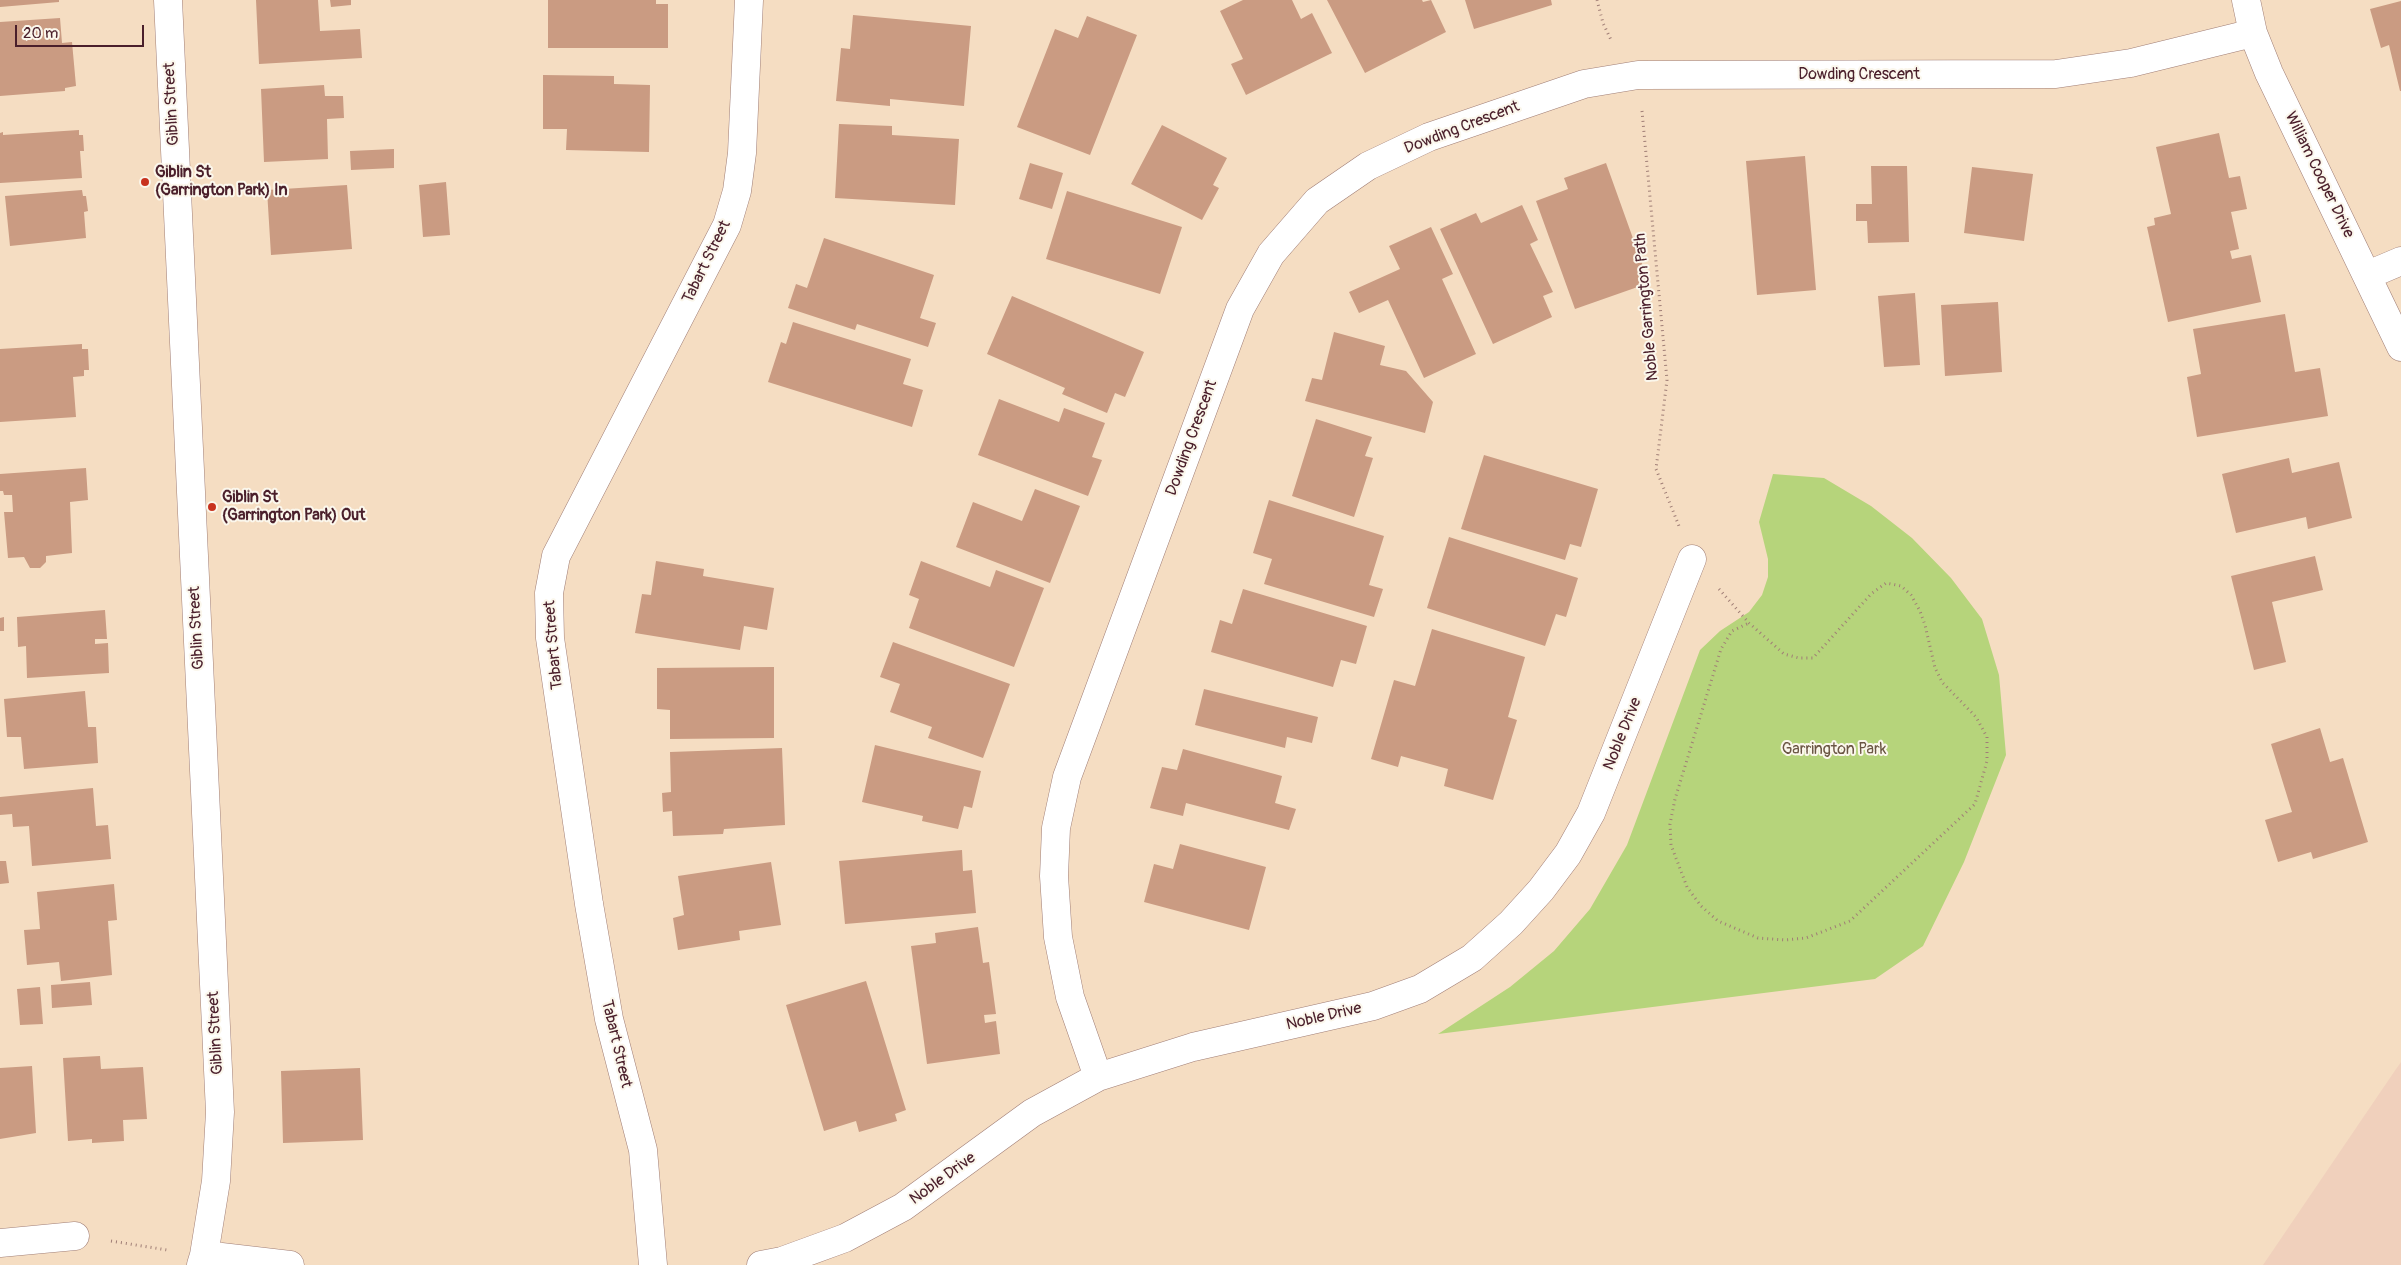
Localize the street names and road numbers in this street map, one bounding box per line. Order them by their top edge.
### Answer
street label: Giblin Street [160,62,184,146]
street label: Dowding Crescent [1798,65,1920,85]
street label: Dowding Crescent [1402,97,1522,159]
street label: William Cooper Drive [2280,109,2358,241]
street label: Tabart Street [679,217,735,307]
street label: Noble Garrington Path [1631,232,1663,382]
street label: Dowding Crescent [1162,378,1222,498]
street label: Giblin Street [185,586,209,670]
street label: Tabart Street [541,599,567,691]
street label: Noble Drive [1600,695,1646,773]
street label: Giblin Street [204,991,228,1075]
street label: Tabart Street [597,998,635,1090]
street label: Noble Drive [1285,999,1363,1035]
street label: Noble Drive [906,1149,980,1209]

